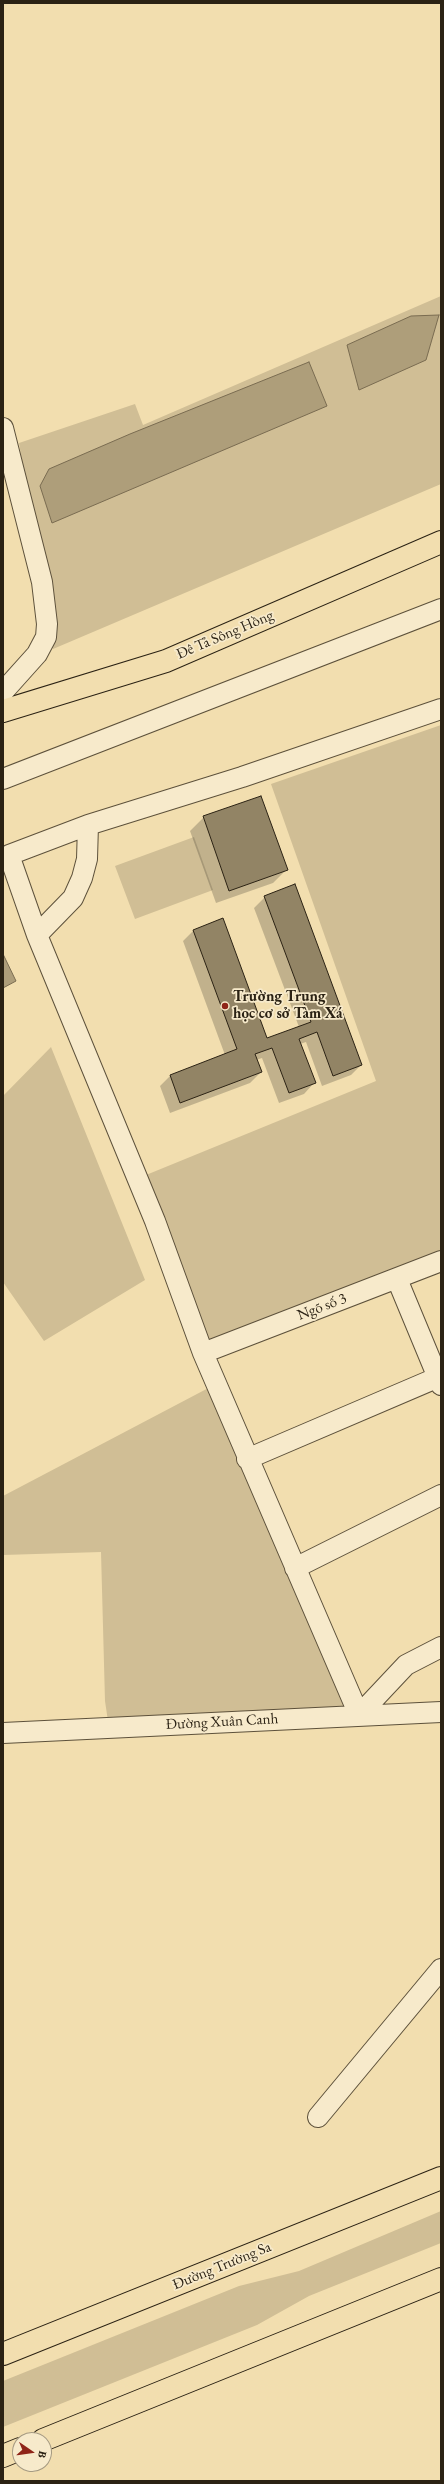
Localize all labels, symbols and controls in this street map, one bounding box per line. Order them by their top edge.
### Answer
street label: Đê Tả Sông Hồng [174,606,276,664]
place label: Trường Trung học cơ sở Tàm Xá [233,988,342,1023]
marker: Trường Trung học cơ sở Tàm Xá [220,1001,230,1011]
street label: Ngõ số 3 [295,1289,349,1325]
street label: Đường Xuân Canh [165,1710,279,1734]
street label: Đường Trường Sa [170,2238,274,2294]
north arrow [12,2432,52,2472]
text: B [35,2450,50,2459]

